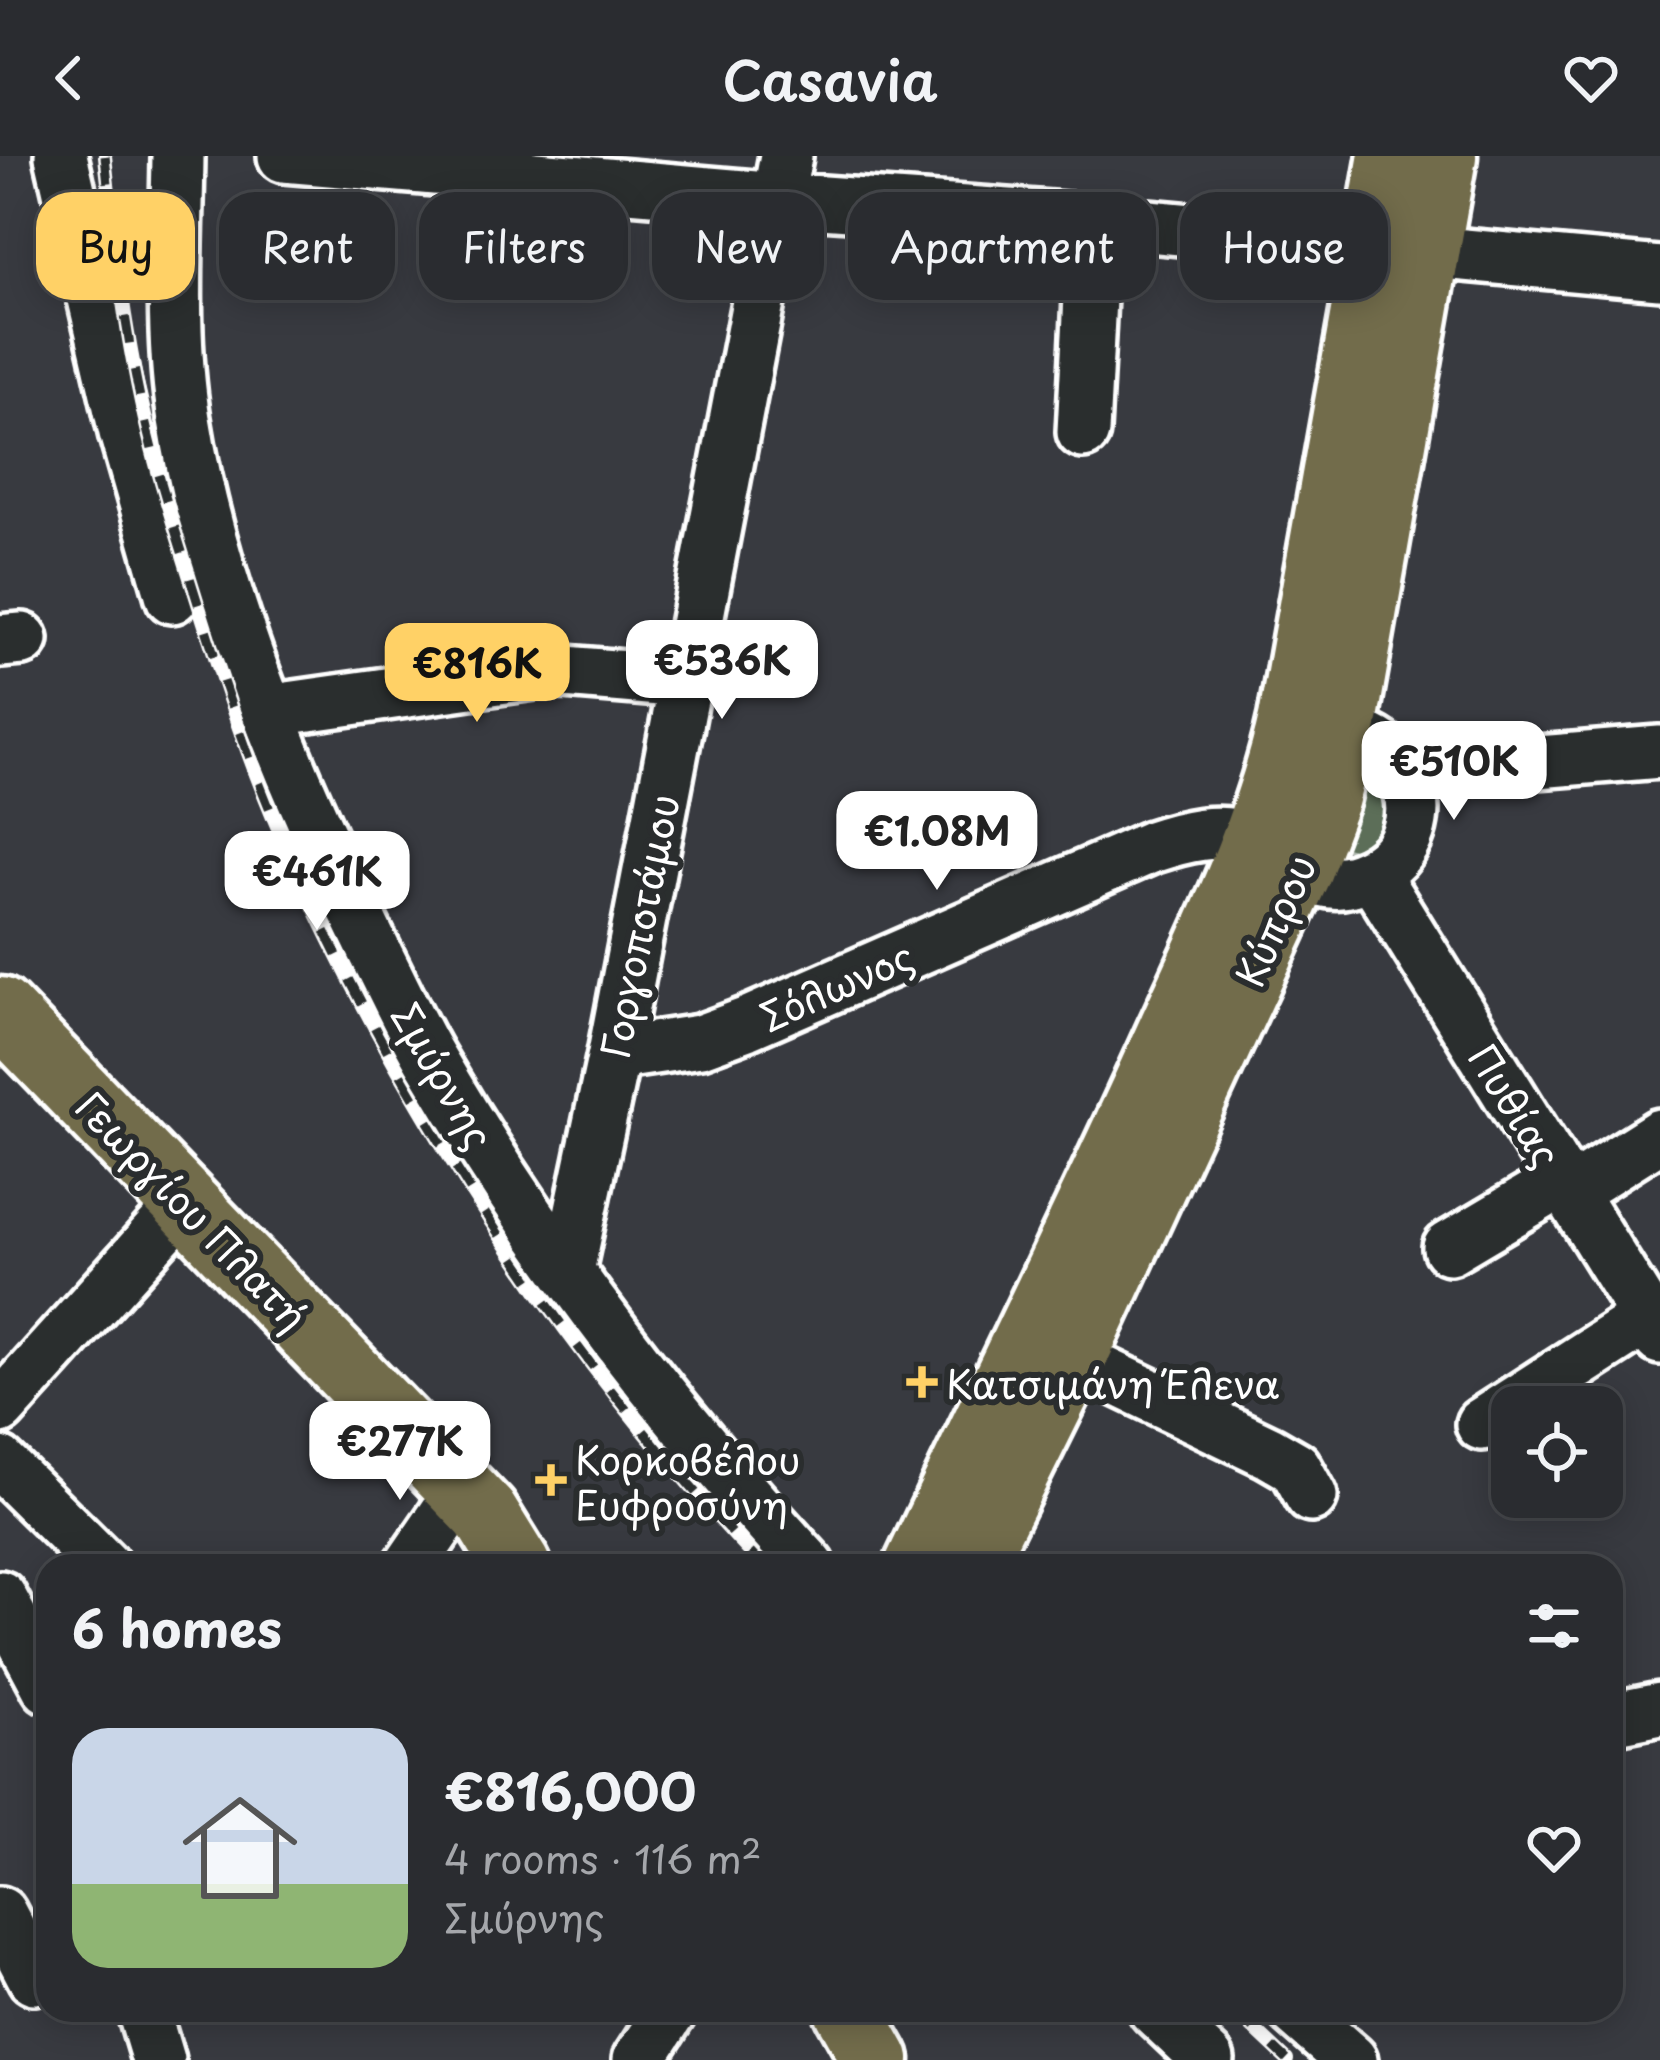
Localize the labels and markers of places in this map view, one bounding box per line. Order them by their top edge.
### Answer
pin: €536K [638,620,806,722]
pin: €816K [393,623,561,725]
pin: €510K [1370,721,1538,823]
pin: €1.08M [839,791,1035,893]
pin: €461K [233,831,401,933]
place label: Κατσιμάνη Έλενα [946,1353,1280,1412]
marker: Κατσιμάνη Έλενα [909,1369,935,1395]
pin: €277K [316,1401,484,1503]
place label: Κορκοβέλου Ευφροσύνη [575,1429,800,1533]
marker: Κορκοβέλου Ευφροσύνη [538,1467,564,1493]

